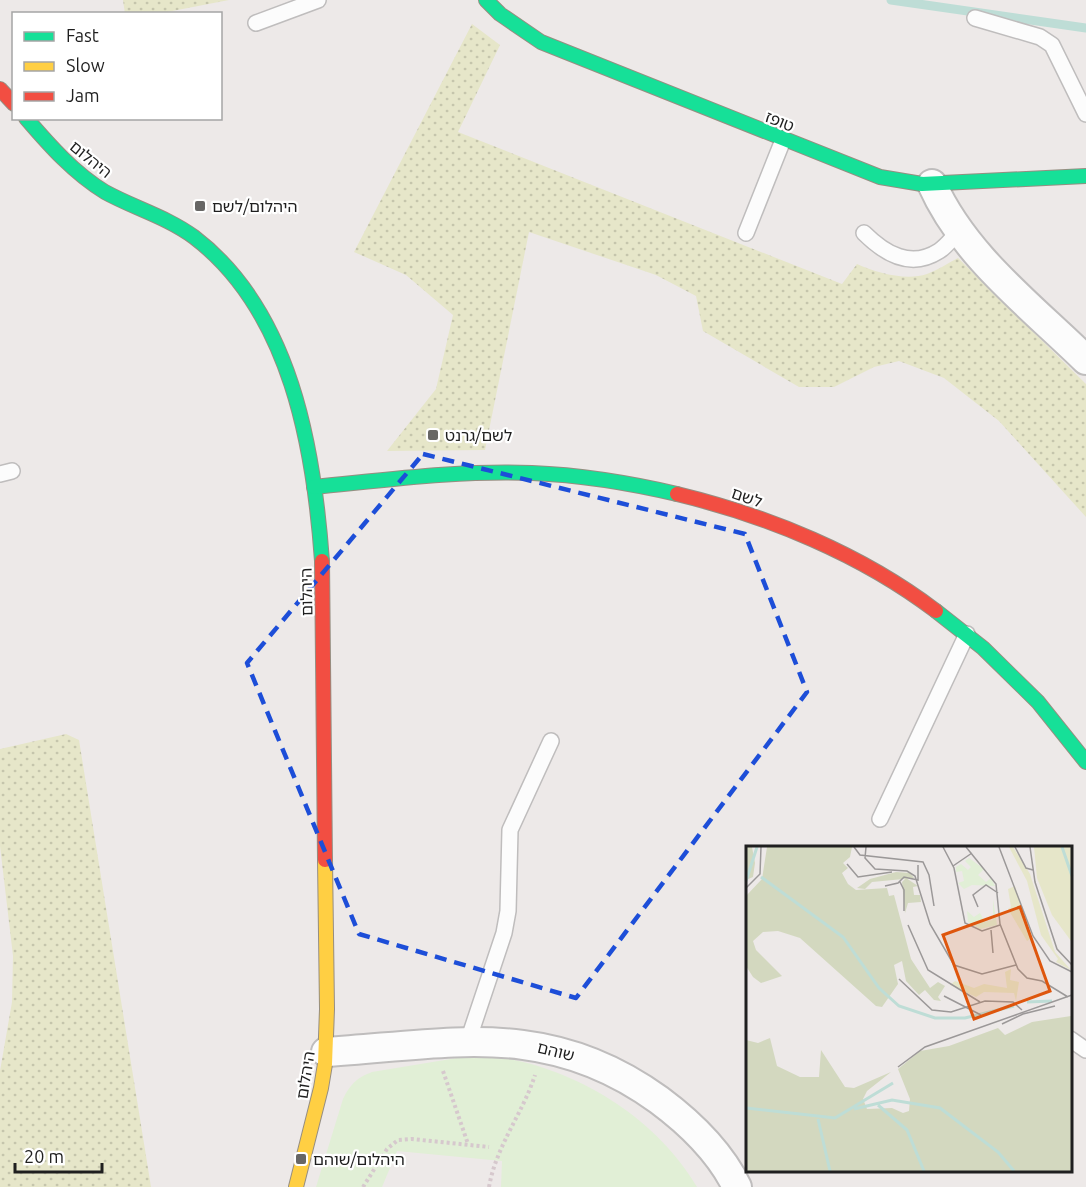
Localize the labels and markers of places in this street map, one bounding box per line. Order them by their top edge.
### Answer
place label: היהלום/לשם [212,197,297,215]
marker: היהלום/לשם [193,199,207,213]
place label: לשם/גרנט [445,426,512,444]
marker: לשם/גרנט [426,428,440,442]
place label: היהלום/שוהם [313,1150,405,1168]
marker: היהלום/שוהם [294,1152,308,1166]

